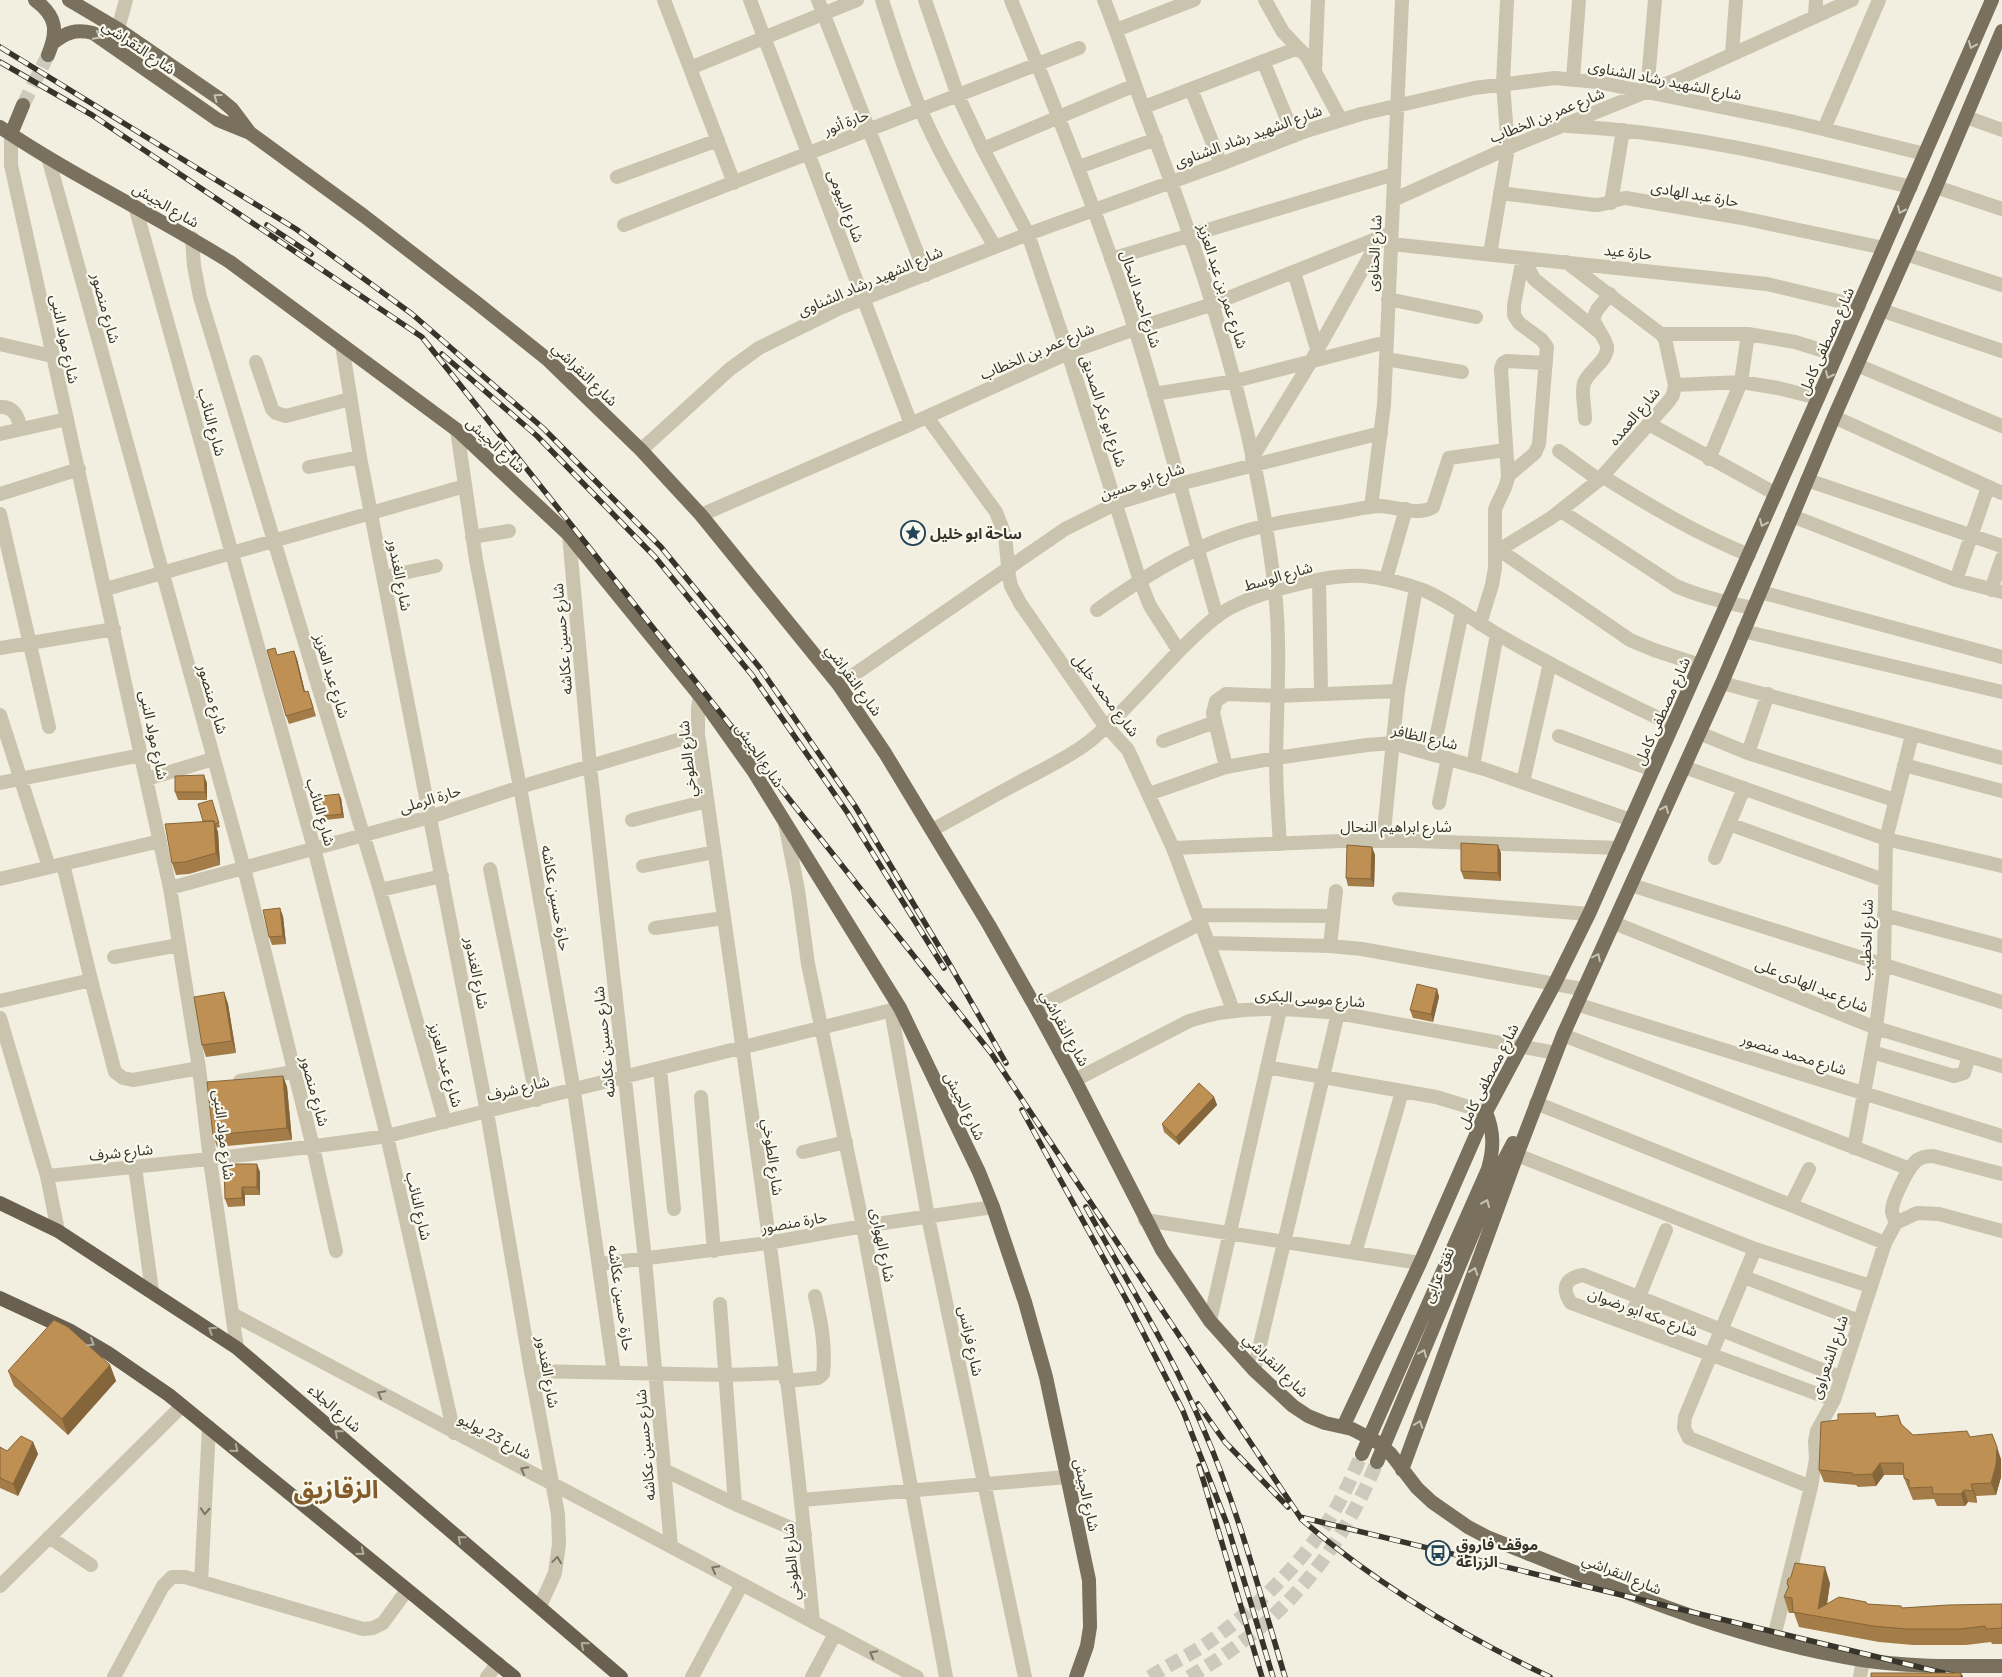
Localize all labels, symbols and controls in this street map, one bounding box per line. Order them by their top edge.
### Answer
street label: شارع النقراشي [97,15,180,81]
one-way arrow [91,30,100,40]
one-way arrow [1968,40,1979,49]
street label: شارع الشهيد رشاد الشناوى [1586,55,1744,107]
street label: شارع عمر بن الخطاب [1486,82,1609,149]
one-way arrow [214,95,223,103]
street label: شارع الشهيد رشاد الشناوى [1171,99,1326,174]
street label: حارة أنور [819,104,872,141]
street label: شارع البيومى [821,167,870,246]
street label: حارة عبد الهادى [1649,176,1741,212]
street label: شارع الجيش [128,177,203,234]
one-way arrow [1897,205,1908,214]
street label: شارع الحناوى [1362,214,1389,292]
street label: شارع عمر بن عبد العزيز [1191,220,1253,352]
street label: حارة عيد [1603,239,1653,265]
street label: شارع الشهيد رشاد الشناوى [794,241,947,323]
street label: شارع احمد النحال [1113,248,1167,351]
street label: شارع منصور [84,270,126,346]
street label: شارع مصطفى كامل [1793,284,1861,399]
street label: شارع مولد النبى [43,292,85,386]
street label: شارع عمر بن الخطاب [977,317,1098,386]
street label: شارع النقراشي [546,337,623,412]
street label: شارع ابو بكر الصديق [1074,352,1132,471]
one-way arrow [1824,370,1835,379]
street label: شارع العمده [1603,382,1666,451]
street label: شارع النائب [191,386,231,459]
street label: شارع الجيش [460,412,530,480]
street label: شارع ابو حسين [1097,457,1188,506]
one-way arrow [1759,518,1770,527]
place icon: ساحة ابو خليل [900,520,926,546]
place label: ساحة ابو خليل [930,523,1022,544]
street label: شارع الغندور [381,536,417,613]
street label: شارع الوسط [1241,556,1316,598]
street label: شارع حسين عكاشه [547,582,579,696]
street label: شارع عبد العزيز [307,630,355,722]
street label: شارع النقراشي [819,640,887,722]
street label: شارع محمد خليل [1066,649,1144,742]
street label: شارع مصطفى كامل [1629,654,1697,769]
street label: شارع منصور [191,661,233,737]
street label: شارع مولد النبى [132,688,174,782]
street label: شارع الجيش [729,718,789,793]
street label: شارع الطوخي [672,719,703,799]
street label: شارع الظافر [1388,719,1460,757]
street label: شارع النائب [299,776,341,849]
street label: حارة الرملى [397,780,464,818]
one-way arrow [1658,805,1669,814]
street label: شارع ابراهيم النحال [1340,816,1452,839]
street label: حارة حسين عكاشه [536,844,576,953]
street label: شارع الخطيب [1854,898,1880,981]
street label: شارع الغندور [458,934,494,1011]
one-way arrow [1591,953,1602,962]
street label: شارع عبد الهادى على [1752,953,1872,1019]
street label: شارع موسى البكرى [1254,984,1366,1014]
street label: شارع حسين عكاشه [588,985,622,1099]
street label: شارع النقراشي [1034,986,1095,1071]
street label: شارع عبد العزيز [422,1019,468,1111]
street label: شارع مصطفى كامل [1452,1019,1526,1133]
street label: شارع محمد منصور [1737,1028,1849,1082]
street label: شارع منصور [293,1053,335,1129]
street label: شارع الجيش [938,1068,991,1145]
street label: شارع شرف [484,1070,552,1108]
street label: شارع مولد النبى [206,1089,240,1182]
street label: شارع الطوخي [755,1117,789,1197]
street label: شارع شرف [88,1138,154,1168]
street label: شارع النائب [399,1170,437,1243]
one-way arrow [1480,1199,1490,1208]
street label: حارة منصور [758,1206,829,1238]
street label: شارع الهوارى [864,1206,900,1284]
street label: حارة حسين عكاشه [603,1244,639,1353]
street label: نفق عرابى [1417,1244,1459,1306]
one-way arrow [1468,1268,1478,1276]
street label: شارع مكه ابو رضوان [1585,1282,1701,1344]
street label: شارع فرانس [951,1304,989,1379]
street label: شارع الشعراوى [1805,1312,1855,1402]
one-way arrow [209,1327,218,1336]
street label: شارع النقراشي [1237,1328,1314,1403]
street label: شارع الغندور [529,1333,565,1410]
one-way arrow [85,1336,94,1346]
one-way arrow [1417,1349,1428,1358]
street label: شارع الجلاء [302,1379,366,1439]
street label: شارع حسين عكاشه [630,1388,662,1502]
one-way arrow [377,1390,386,1400]
street label: شارع 23 يوليو [454,1408,536,1466]
one-way arrow [1413,1420,1423,1429]
one-way arrow [335,1430,344,1438]
one-way arrow [230,1444,239,1453]
street label: شارع الجيش [1067,1457,1105,1534]
one-way arrow [520,1466,529,1476]
district label: الزقازيق [293,1471,379,1506]
one-way arrow [199,1507,210,1515]
street label: شارع الطوخي [777,1522,807,1601]
place label: موقف فاروق الزراعة [1456,1534,1538,1572]
one-way arrow [458,1535,467,1544]
bus stop icon: موقف فاروق الزراعة [1425,1540,1451,1566]
one-way arrow [355,1547,364,1555]
street label: شارع النقراشي [1578,1548,1665,1601]
one-way arrow [551,1556,561,1565]
one-way arrow [711,1566,720,1576]
one-way arrow [581,1642,590,1651]
one-way arrow [870,1650,879,1660]

